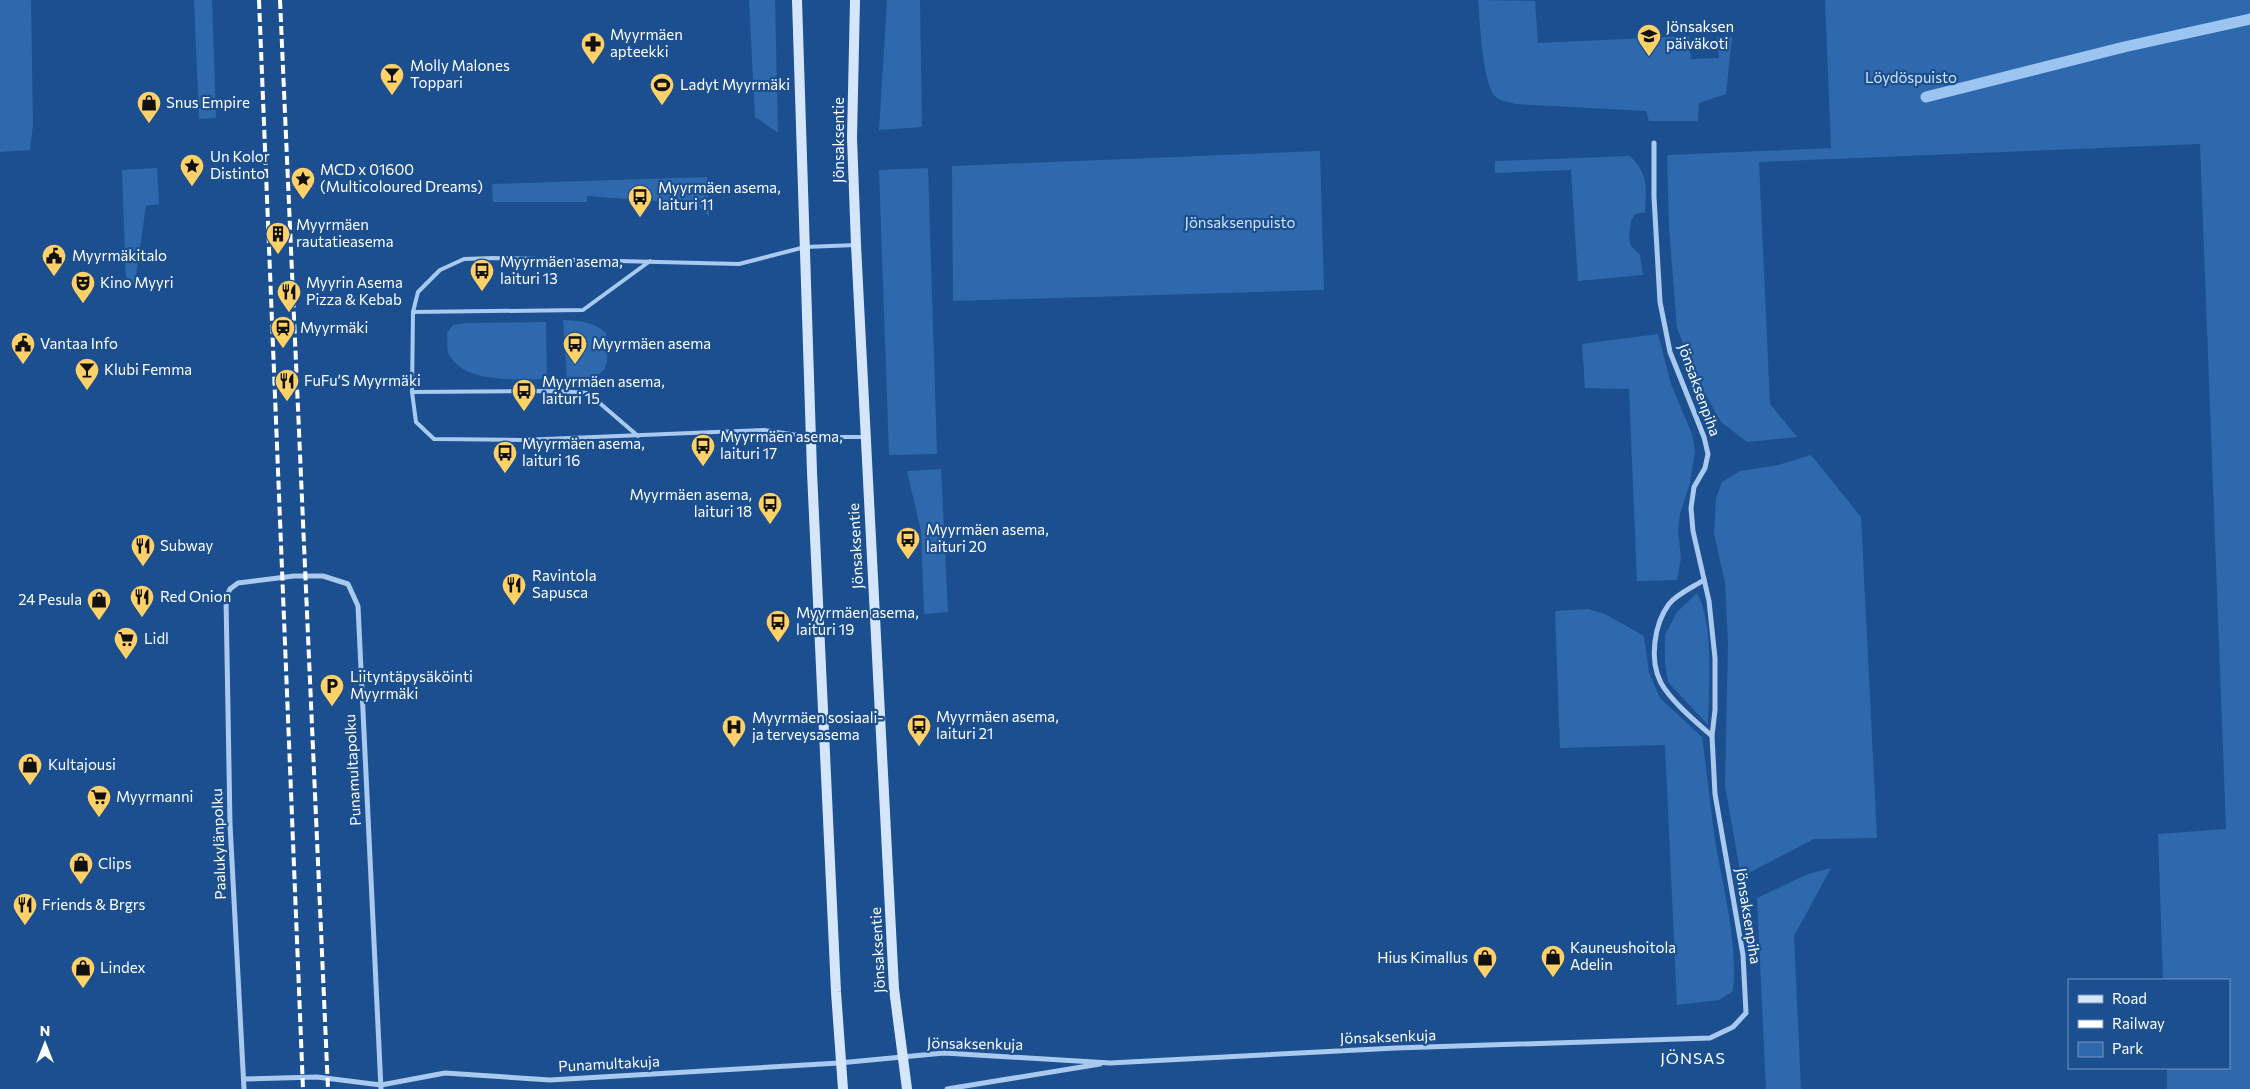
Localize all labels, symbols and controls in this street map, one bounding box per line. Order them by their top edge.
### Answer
place label: Jönsaksen päiväkoti [1666,17,1734,52]
school or university icon: Jönsaksen päiväkoti [1636,23,1662,57]
place label: Myyrmäen apteekki [610,25,683,60]
pharmacy icon: Myyrmäen apteekki [580,31,606,65]
place label: Molly Malones Toppari [410,56,510,91]
bar icon: Molly Malones Toppari [379,62,405,96]
park label: Löydöspuisto [1865,68,1957,86]
sports icon: Ladyt Myyrmäki [649,72,675,106]
place label: Ladyt Myyrmäki [680,75,790,93]
shop icon: Snus Empire [136,90,162,124]
place label: Snus Empire [166,93,250,111]
street label: Jönsaksentie [829,97,847,183]
place label: Un Kolor Distinto [210,147,270,182]
place icon: Un Kolor Distinto [179,153,205,187]
place label: MCD x 01600 (Multicoloured Dreams) [320,160,483,195]
place icon: MCD x 01600 (Multicoloured Dreams) [290,166,316,200]
place label: Myyrmäen asema, laituri 11 [658,178,781,213]
bus stop icon: Myyrmäen asema, laituri 11 [627,184,653,218]
park label: Jönsaksenpuisto [1185,213,1296,231]
place label: Myyrmäen rautatieasema [296,215,394,250]
building icon: Myyrmäen rautatieasema [265,221,291,255]
public building icon: Myyrmäkitalo [41,243,67,277]
place label: Myyrmäkitalo [72,246,167,264]
place label: Myyrmäen asema, laituri 13 [500,252,623,287]
bus stop icon: Myyrmäen asema, laituri 13 [469,258,495,292]
theatre icon: Kino Myyri [70,270,96,304]
place label: Kino Myyri [100,273,174,291]
place label: Myyrin Asema Pizza & Kebab [306,273,403,308]
restaurant icon: Myyrin Asema Pizza & Kebab [276,279,302,313]
station icon: Myyrmäki [270,315,296,349]
place label: Myyrmäki [300,318,368,336]
public building icon: Vantaa Info [10,331,36,365]
bus stop icon: Myyrmäen asema [562,331,588,365]
place label: Vantaa Info [40,334,118,352]
place label: Myyrmäen asema [592,334,711,352]
street label: Jönsaksenpiha [1675,341,1725,438]
bar icon: Klubi Femma [74,357,100,391]
place label: Klubi Femma [104,360,192,378]
restaurant icon: FuFu’S Myyrmäki [274,368,300,402]
place label: FuFu’S Myyrmäki [304,371,421,389]
place label: Myyrmäen asema, laituri 15 [542,372,665,407]
bus stop icon: Myyrmäen asema, laituri 15 [511,378,537,412]
place label: Myyrmäen asema, laituri 17 [720,427,843,462]
bus stop icon: Myyrmäen asema, laituri 17 [690,433,716,467]
place label: Myyrmäen asema, laituri 16 [522,434,645,469]
bus stop icon: Myyrmäen asema, laituri 16 [492,440,518,474]
place label: Myyrmäen asema, laituri 18 [629,485,752,520]
bus stop icon: Myyrmäen asema, laituri 18 [757,491,783,525]
street label: Jönsaksentie [844,503,866,589]
place label: Myyrmäen asema, laituri 20 [926,520,1049,555]
bus stop icon: Myyrmäen asema, laituri 20 [895,526,921,560]
restaurant icon: Subway [130,533,156,567]
place label: Subway [160,536,213,554]
place label: Ravintola Sapusca [532,566,597,601]
restaurant icon: Ravintola Sapusca [501,572,527,606]
restaurant icon: Red Onion [129,584,155,618]
shop icon: 24 Pesula [86,587,112,621]
place label: Red Onion [160,587,231,605]
place label: 24 Pesula [18,590,82,608]
place label: Myyrmäen asema, laituri 19 [796,603,919,638]
bus stop icon: Myyrmäen asema, laituri 19 [765,609,791,643]
supermarket icon: Lidl [113,626,139,660]
place label: Lidl [144,629,169,647]
place label: Liityntäpysäköinti Myyrmäki [350,667,473,702]
parking icon: Liityntäpysäköinti Myyrmäki [319,673,345,707]
place label: Myyrmäen asema, laituri 21 [936,707,1059,742]
place label: Myyrmäen sosiaali- ja terveysasema [752,708,884,743]
bus stop icon: Myyrmäen asema, laituri 21 [906,713,932,747]
street label: Punamultapolku [340,714,364,826]
hospital icon: Myyrmäen sosiaali- ja terveysasema [721,714,747,748]
shop icon: Kultajousi [17,752,43,786]
place label: Kultajousi [48,755,116,773]
supermarket icon: Myyrmanni [86,784,112,818]
place label: Myyrmanni [116,787,193,805]
street label: Paalukylänpolku [207,788,229,900]
shop icon: Clips [68,851,94,885]
place label: Clips [98,854,132,872]
street label: Jönsaksenpiha [1732,866,1765,965]
restaurant icon: Friends & Brgrs [12,892,38,926]
place label: Friends & Brgrs [42,895,146,913]
street label: Jönsaksentie [866,907,888,993]
place label: Kauneushoitola Adelin [1570,938,1676,973]
shop icon: Kauneushoitola Adelin [1540,944,1566,978]
shop icon: Hius Kimallus [1472,945,1498,979]
place label: Hius Kimallus [1377,948,1468,966]
shop icon: Lindex [70,955,96,989]
place label: Lindex [100,958,146,976]
legend [2068,979,2230,1069]
text: Road [2112,989,2147,1007]
text: Railway [2112,1014,2165,1032]
north arrow [20,1019,70,1069]
text: N [40,1022,50,1039]
street label: Jönsaksenkuja [1340,1025,1436,1047]
street label: Jönsaksenkuja [927,1033,1023,1053]
text: Park [2112,1039,2143,1057]
district label: JÖNSAS [1660,1048,1726,1067]
street label: Punamultakuja [558,1051,660,1075]

